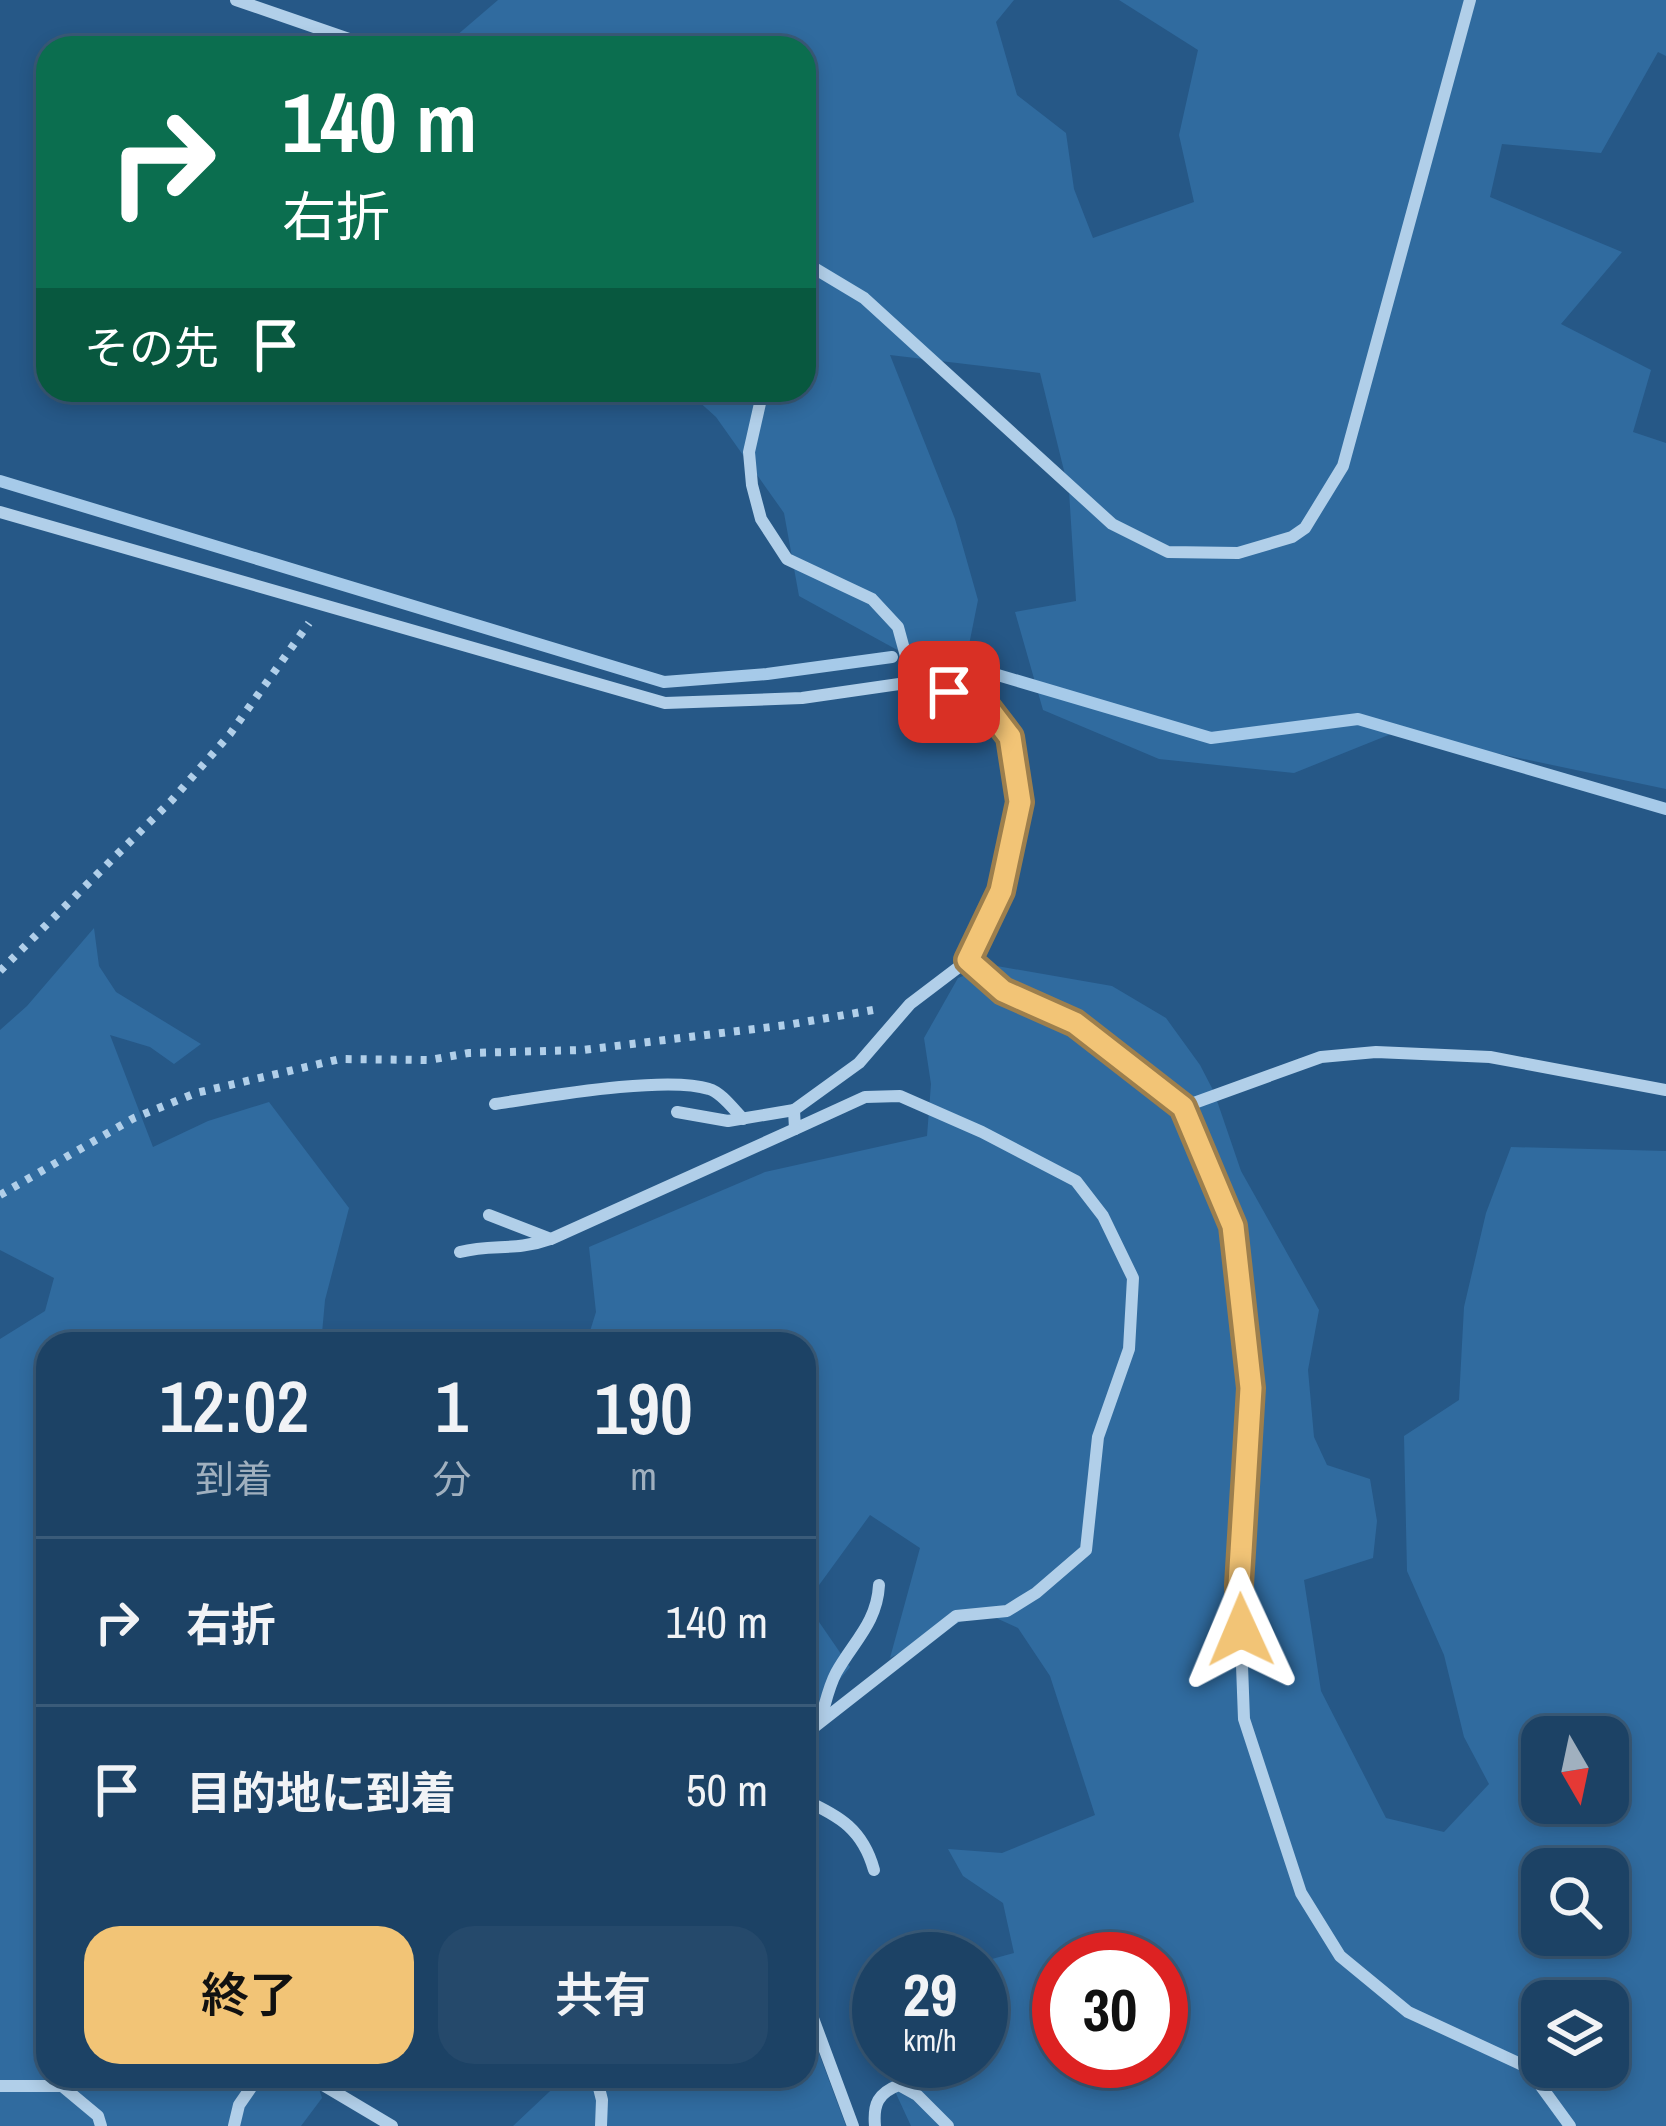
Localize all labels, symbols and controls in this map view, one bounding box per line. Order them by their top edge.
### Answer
text: 140 m [282,65,477,178]
icon: right [84,84,240,240]
text: 右折 [282,180,390,253]
icon: arrive [243,312,309,378]
text: その先 [84,317,219,378]
pin [898,641,1000,743]
icon: arrive [916,659,982,725]
text: 12:02 [159,1357,309,1454]
text: 1 [435,1357,468,1454]
text: 190 [594,1359,693,1456]
text: m [630,1450,657,1502]
text: 到着 [195,1453,273,1505]
text: 分 [432,1453,471,1505]
position arrow [1178,1567,1304,1693]
icon: right [84,1589,150,1655]
text: 140 m [665,1591,768,1652]
text: 右折 [186,1594,276,1655]
north arrow [1521,1716,1629,1824]
map controls [1521,1716,1629,2088]
icon: arrive [84,1757,150,1823]
text: 50 m [686,1759,768,1820]
text: 目的地に到着 [186,1762,456,1823]
button: search [1521,1848,1629,1956]
button: 終了 [84,1926,414,2064]
button: 共有 [438,1926,768,2064]
speed limit sign: 30 [1032,1932,1188,2088]
text: 29 [903,1954,957,2035]
button: layers [1521,1980,1629,2088]
text: km/h [903,2020,957,2060]

